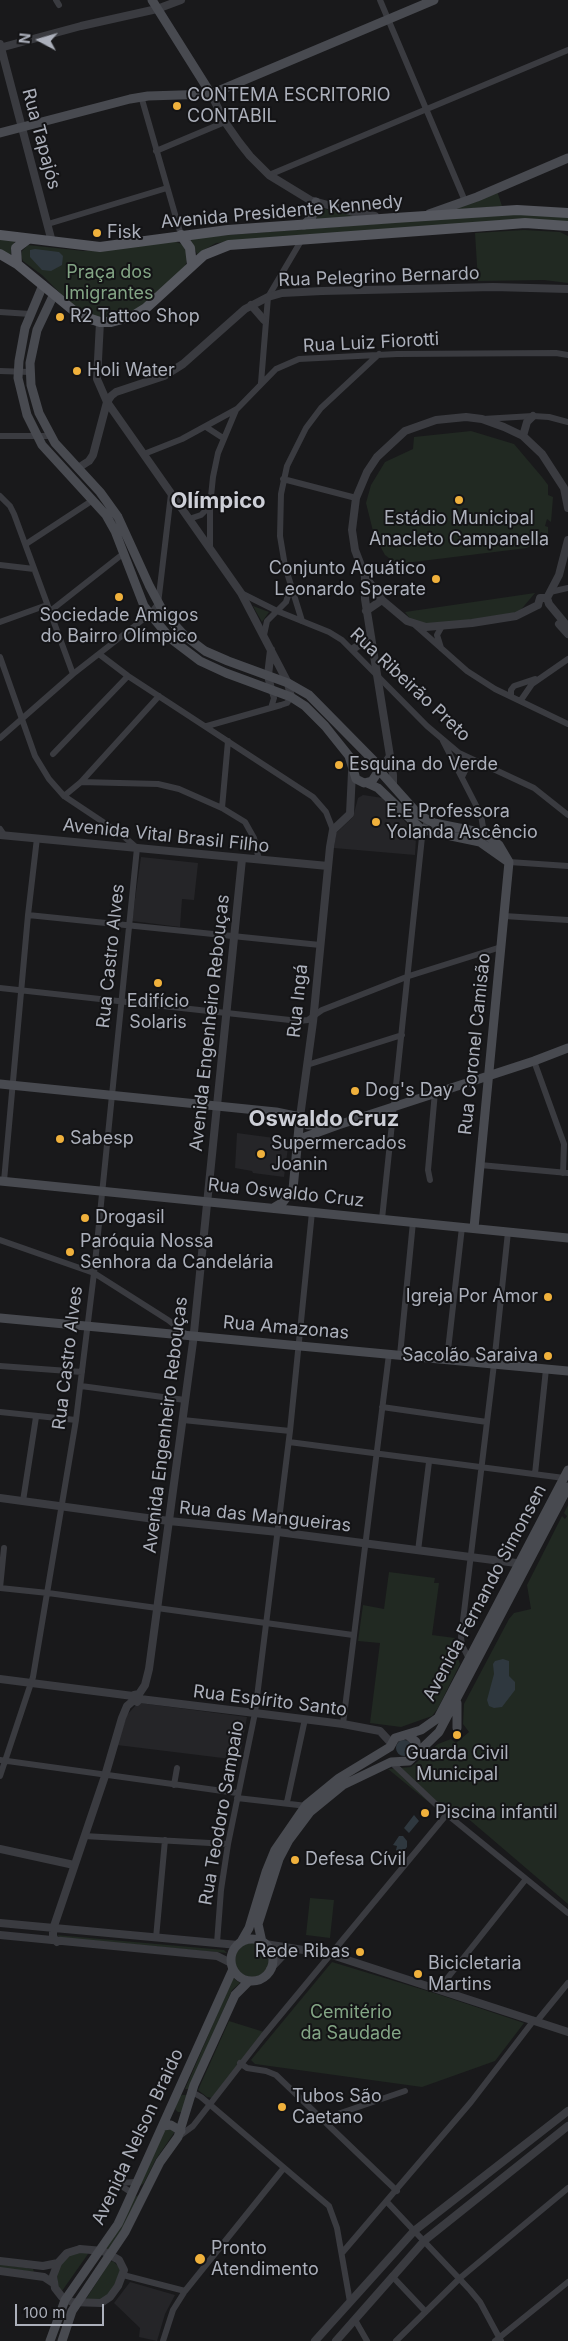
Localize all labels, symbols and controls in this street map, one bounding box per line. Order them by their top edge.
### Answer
north arrow [15,15,65,65]
text: N [16,32,34,45]
place label: CONTEMA ESCRITORIO CONTABIL [187,85,391,128]
street label: Rua Tapajós [17,86,65,192]
marker: CONTEMA ESCRITORIO CONTABIL [171,100,183,112]
street label: Avenida Presidente Kennedy [160,191,404,233]
place label: Fisk [107,222,141,244]
marker: Fisk [91,227,103,239]
park label: Praça dos Imigrantes [64,262,154,304]
street label: Rua Pelegrino Bernardo [278,263,480,291]
place label: R2 Tattoo Shop [70,306,200,328]
marker: R2 Tattoo Shop [54,311,66,323]
street label: Rua Luiz Fiorotti [302,329,440,357]
place label: Holi Water [87,360,175,382]
marker: Holi Water [71,365,83,377]
district label: Olímpico [170,488,266,514]
marker: Estádio Municipal Anacleto Campanella [453,494,465,506]
place label: Estádio Municipal Anacleto Campanella [369,508,549,550]
place label: Conjunto Aquático Leonardo Sperate [269,558,426,600]
marker: Conjunto Aquático Leonardo Sperate [430,573,442,585]
marker: Sociedade Amigos do Bairro Olímpico [113,591,125,603]
place label: Sociedade Amigos do Bairro Olímpico [39,605,199,648]
street label: Rua Ribeirão Preto [345,624,475,746]
place label: Esquina do Verde [349,754,498,776]
marker: Esquina do Verde [333,759,345,771]
place label: E.E Professora Yolanda Ascêncio [386,801,538,844]
street label: Avenida Vital Brasil Filho [62,814,270,858]
marker: E.E Professora Yolanda Ascêncio [370,816,382,828]
street label: Rua Castro Alves [93,883,129,1029]
street label: Avenida Engenheiro Rebouças [186,893,234,1153]
street label: Rua Coronel Camisão [455,952,495,1136]
street label: Rua Ingá [283,963,313,1039]
marker: Edifício Solaris [152,977,164,989]
place label: Edifício Solaris [127,991,189,1034]
place label: Dog's Day [365,1080,453,1102]
marker: Dog's Day [349,1085,361,1097]
district label: Oswaldo Cruz [249,1106,399,1132]
place label: Sabesp [70,1128,134,1150]
marker: Sabesp [54,1133,66,1145]
place label: Supermercados Joanin [271,1133,406,1176]
marker: Supermercados Joanin [255,1148,267,1160]
street label: Rua Oswaldo Cruz [207,1174,365,1212]
place label: Drogasil [95,1207,165,1229]
marker: Drogasil [79,1212,91,1224]
place label: Paróquia Nossa Senhora da Candelária [80,1231,274,1274]
marker: Paróquia Nossa Senhora da Candelária [64,1246,76,1258]
street label: Rua Castro Alves [48,1285,88,1431]
place label: Igreja Por Amor [406,1286,538,1308]
marker: Igreja Por Amor [542,1291,554,1303]
street label: Avenida Engenheiro Rebouças [140,1295,192,1555]
street label: Rua Amazonas [222,1312,350,1344]
place label: Sacolão Saraiva [402,1345,538,1367]
marker: Sacolão Saraiva [542,1350,554,1362]
street label: Avenida Fernando Simonsen [419,1481,551,1705]
street label: Rua das Mangueiras [178,1497,352,1537]
street label: Rua Espírito Santo [192,1681,348,1721]
street label: Rua Teodoro Sampaio [195,1719,249,1907]
marker: Guarda Civil Municipal [451,1729,463,1741]
place label: Guarda Civil Municipal [405,1743,509,1786]
place label: Piscina infantil [435,1802,558,1824]
marker: Piscina infantil [419,1807,431,1819]
place label: Defesa Cívil [305,1849,406,1871]
marker: Defesa Cívil [289,1854,301,1866]
place label: Rede Ribas [255,1941,350,1963]
marker: Rede Ribas [354,1946,366,1958]
place label: Bicicletaria Martins [428,1953,522,1996]
marker: Bicicletaria Martins [412,1968,424,1980]
park label: Cemitério da Saudade [300,2002,402,2045]
street label: Avenida Nelson Braido [88,2045,188,2229]
place label: Tubos São Caetano [292,2086,382,2128]
marker: Tubos São Caetano [276,2101,288,2113]
place label: Pronto Atendimento [211,2238,319,2280]
marker: Pronto Atendimento [193,2252,207,2266]
scale bar [18,2294,106,2326]
text: 100 m [23,2303,65,2322]

